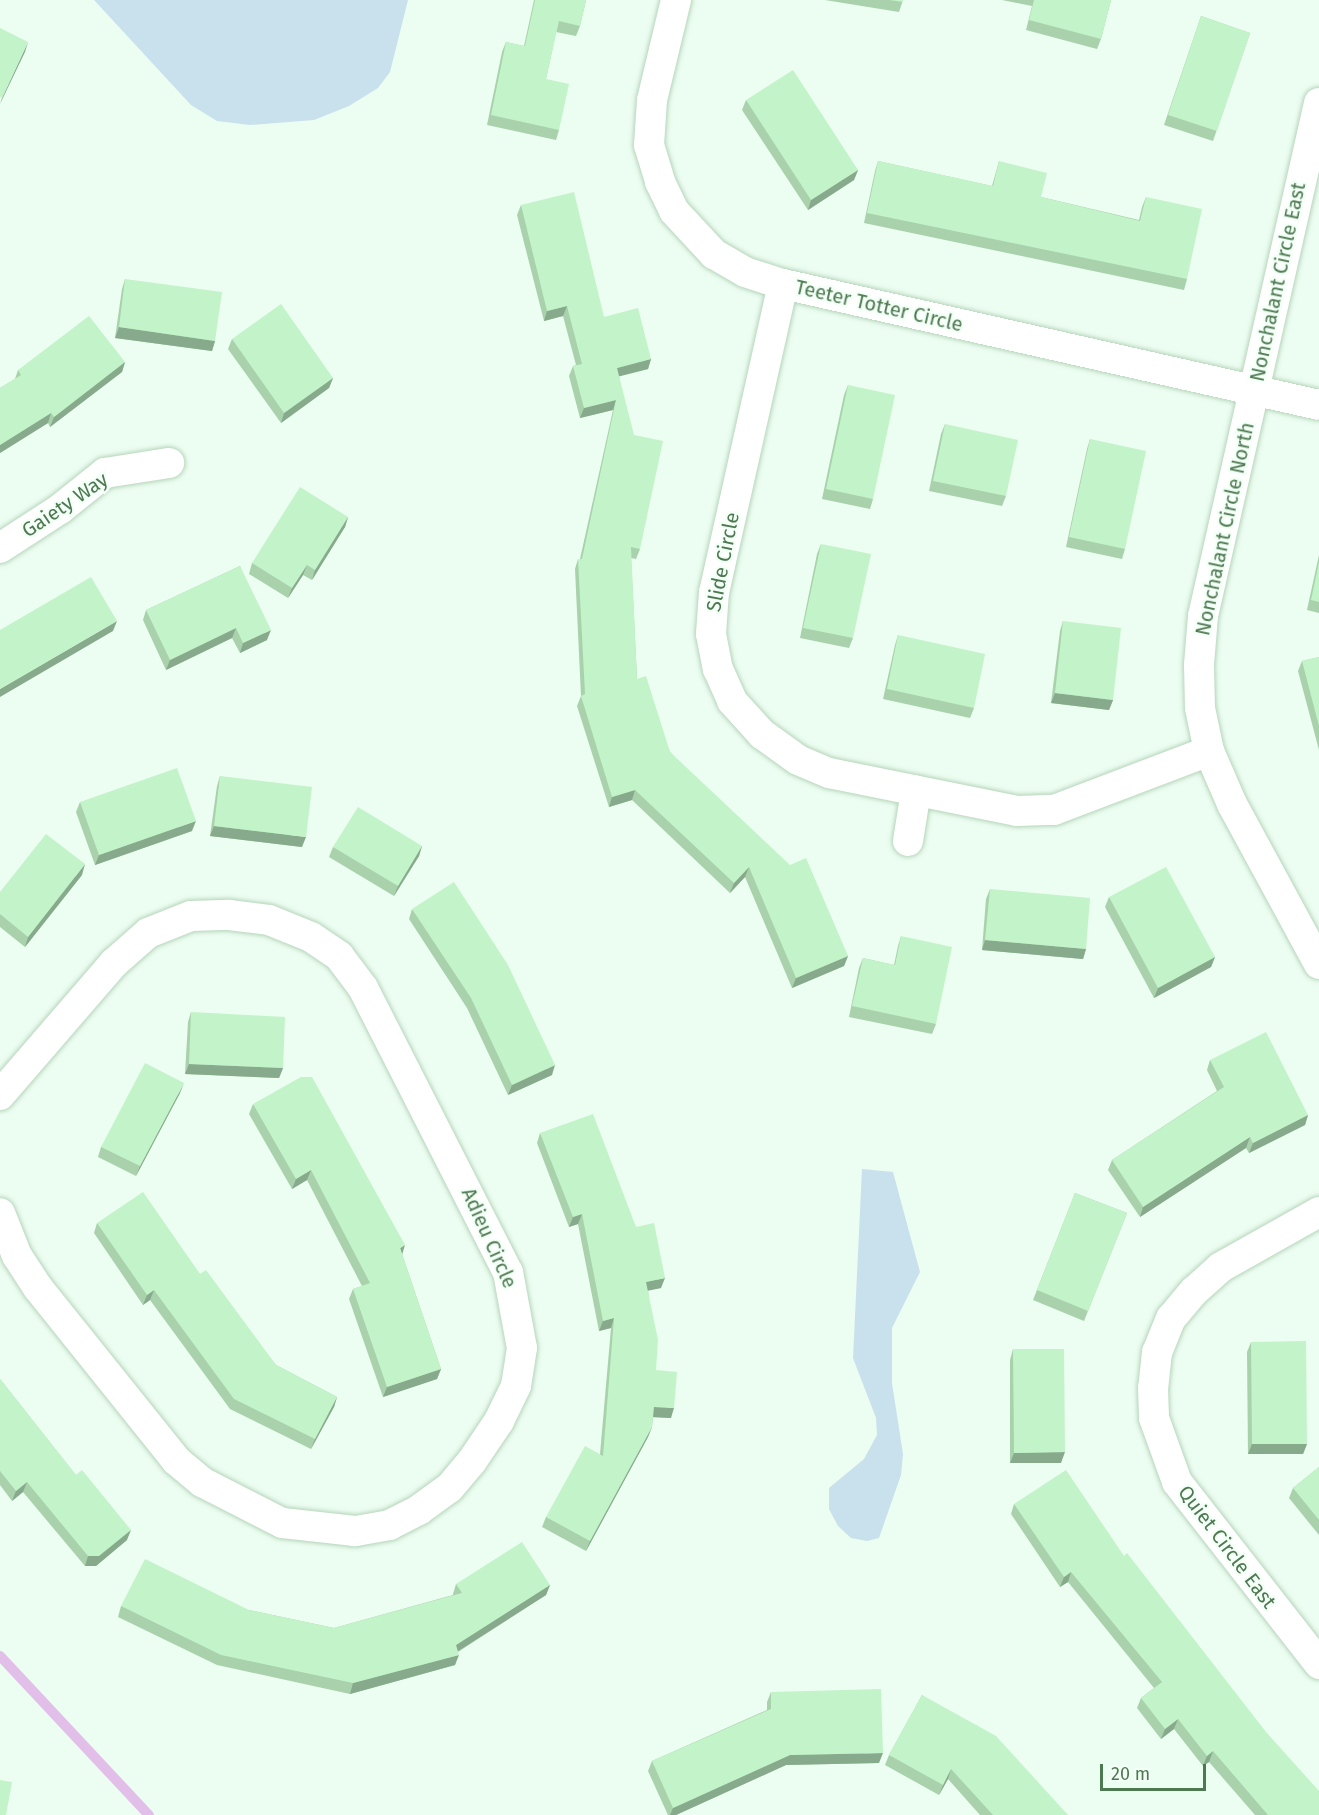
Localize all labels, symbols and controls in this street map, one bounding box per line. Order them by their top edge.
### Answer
street label: Nonchalant Circle East [1245,180,1311,384]
street label: Teeter Totter Circle [793,275,965,337]
street label: Nonchalant Circle North [1191,420,1259,638]
street label: Gaiety Way [17,467,113,543]
street label: Slide Circle [702,510,744,614]
street label: Adieu Circle [456,1184,522,1292]
street label: Quiet Circle East [1173,1481,1281,1613]
scale bar [1103,1752,1210,1790]
text: 20 m [1111,1763,1150,1785]

